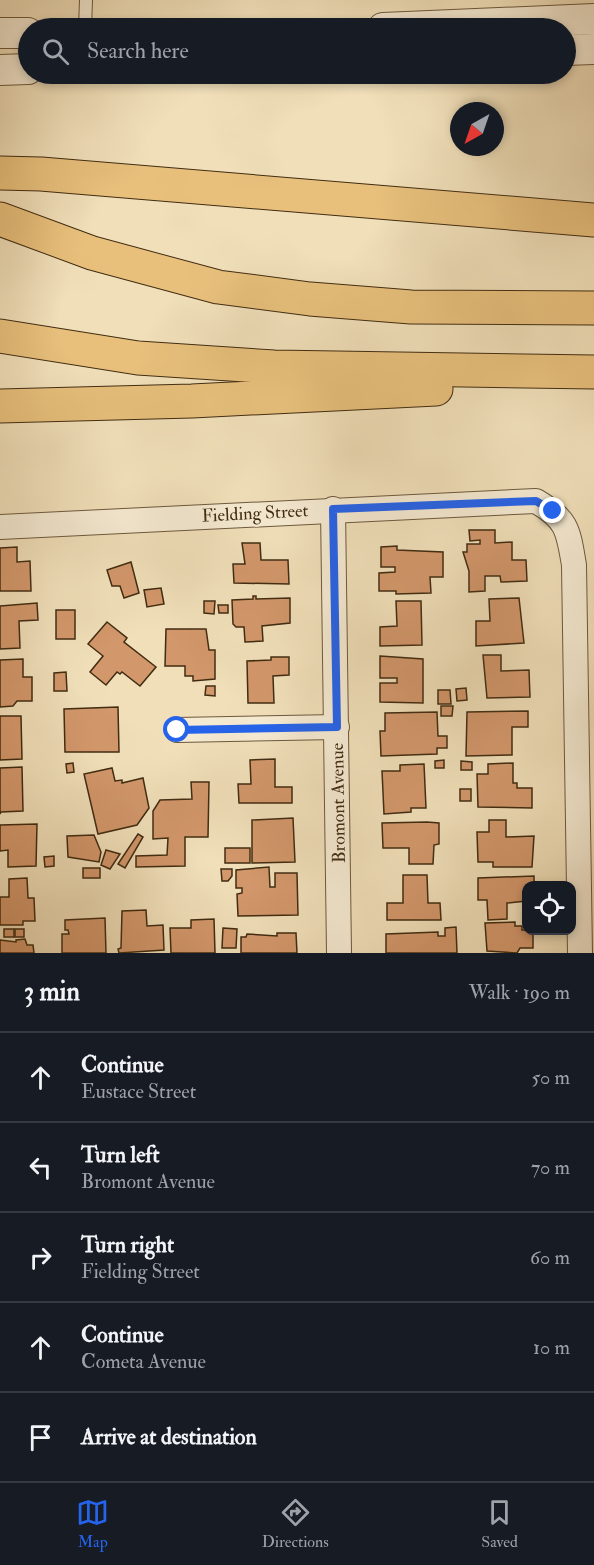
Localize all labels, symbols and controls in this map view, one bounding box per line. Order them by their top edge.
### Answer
search box [18,18,576,84]
icon: search [39,35,72,68]
text: Search here [87,37,189,65]
north arrow [450,102,504,156]
route end [539,497,565,523]
street label: Fielding Street [201,499,309,528]
route start [163,716,189,742]
street label: Bromont Avenue [326,742,351,863]
map controls [522,881,576,935]
button: locate [522,881,576,935]
text: 3 min [24,976,80,1008]
text: Walk · 190 m [469,980,570,1005]
text: Continue [81,1051,164,1079]
icon: ahead [24,1061,57,1094]
text: 50 m [531,1065,570,1090]
text: Eustace Street [81,1079,196,1104]
text: Turn left [81,1141,160,1169]
icon: left [24,1151,57,1184]
text: 70 m [531,1155,570,1180]
text: Bromont Avenue [81,1169,215,1194]
text: Turn right [81,1231,174,1259]
icon: right [24,1241,57,1274]
text: 60 m [530,1245,570,1270]
text: Fielding Street [81,1259,200,1284]
text: Continue [81,1321,164,1349]
icon: ahead [24,1331,57,1364]
text: 10 m [533,1335,570,1360]
text: Cometa Avenue [81,1349,206,1374]
icon: arrive [24,1421,57,1454]
text: Arrive at destination [81,1423,257,1451]
tab: Map [76,1496,109,1552]
tab: Directions [262,1496,329,1552]
tab: Saved [481,1496,518,1552]

